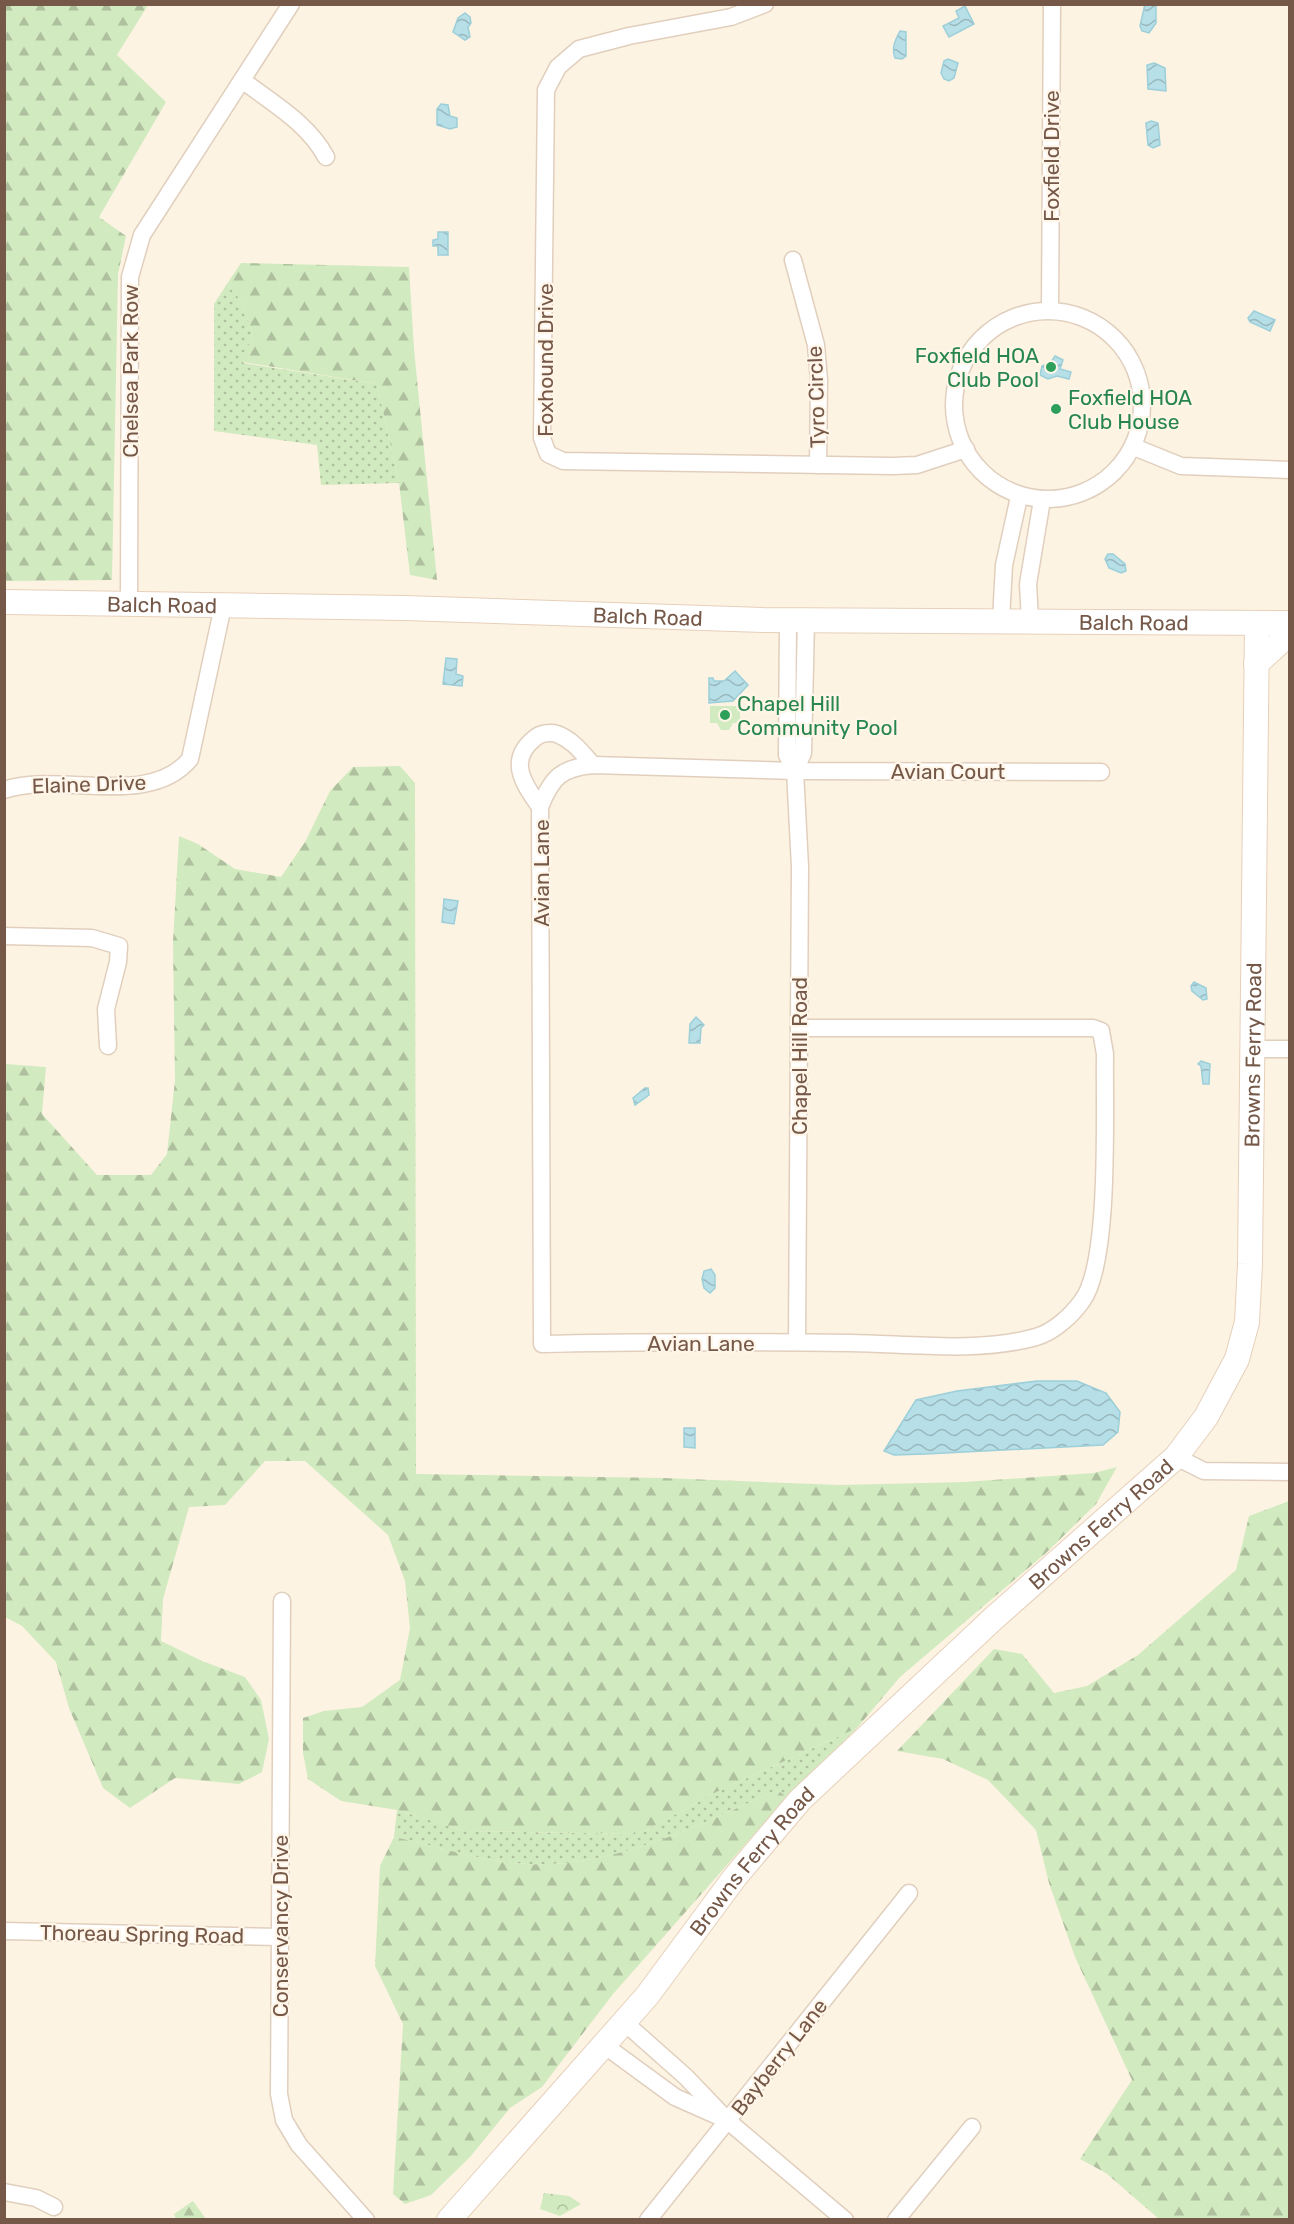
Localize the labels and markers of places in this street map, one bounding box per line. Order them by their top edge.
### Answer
place label: Foxfield HOA Club Pool [915,343,1039,392]
marker: Foxfield HOA Club Pool [1044,360,1058,374]
place label: Foxfield HOA Club House [1068,385,1192,434]
marker: Foxfield HOA Club House [1049,402,1063,416]
place label: Chapel Hill Community Pool [737,691,898,740]
marker: Chapel Hill Community Pool [718,708,732,722]

